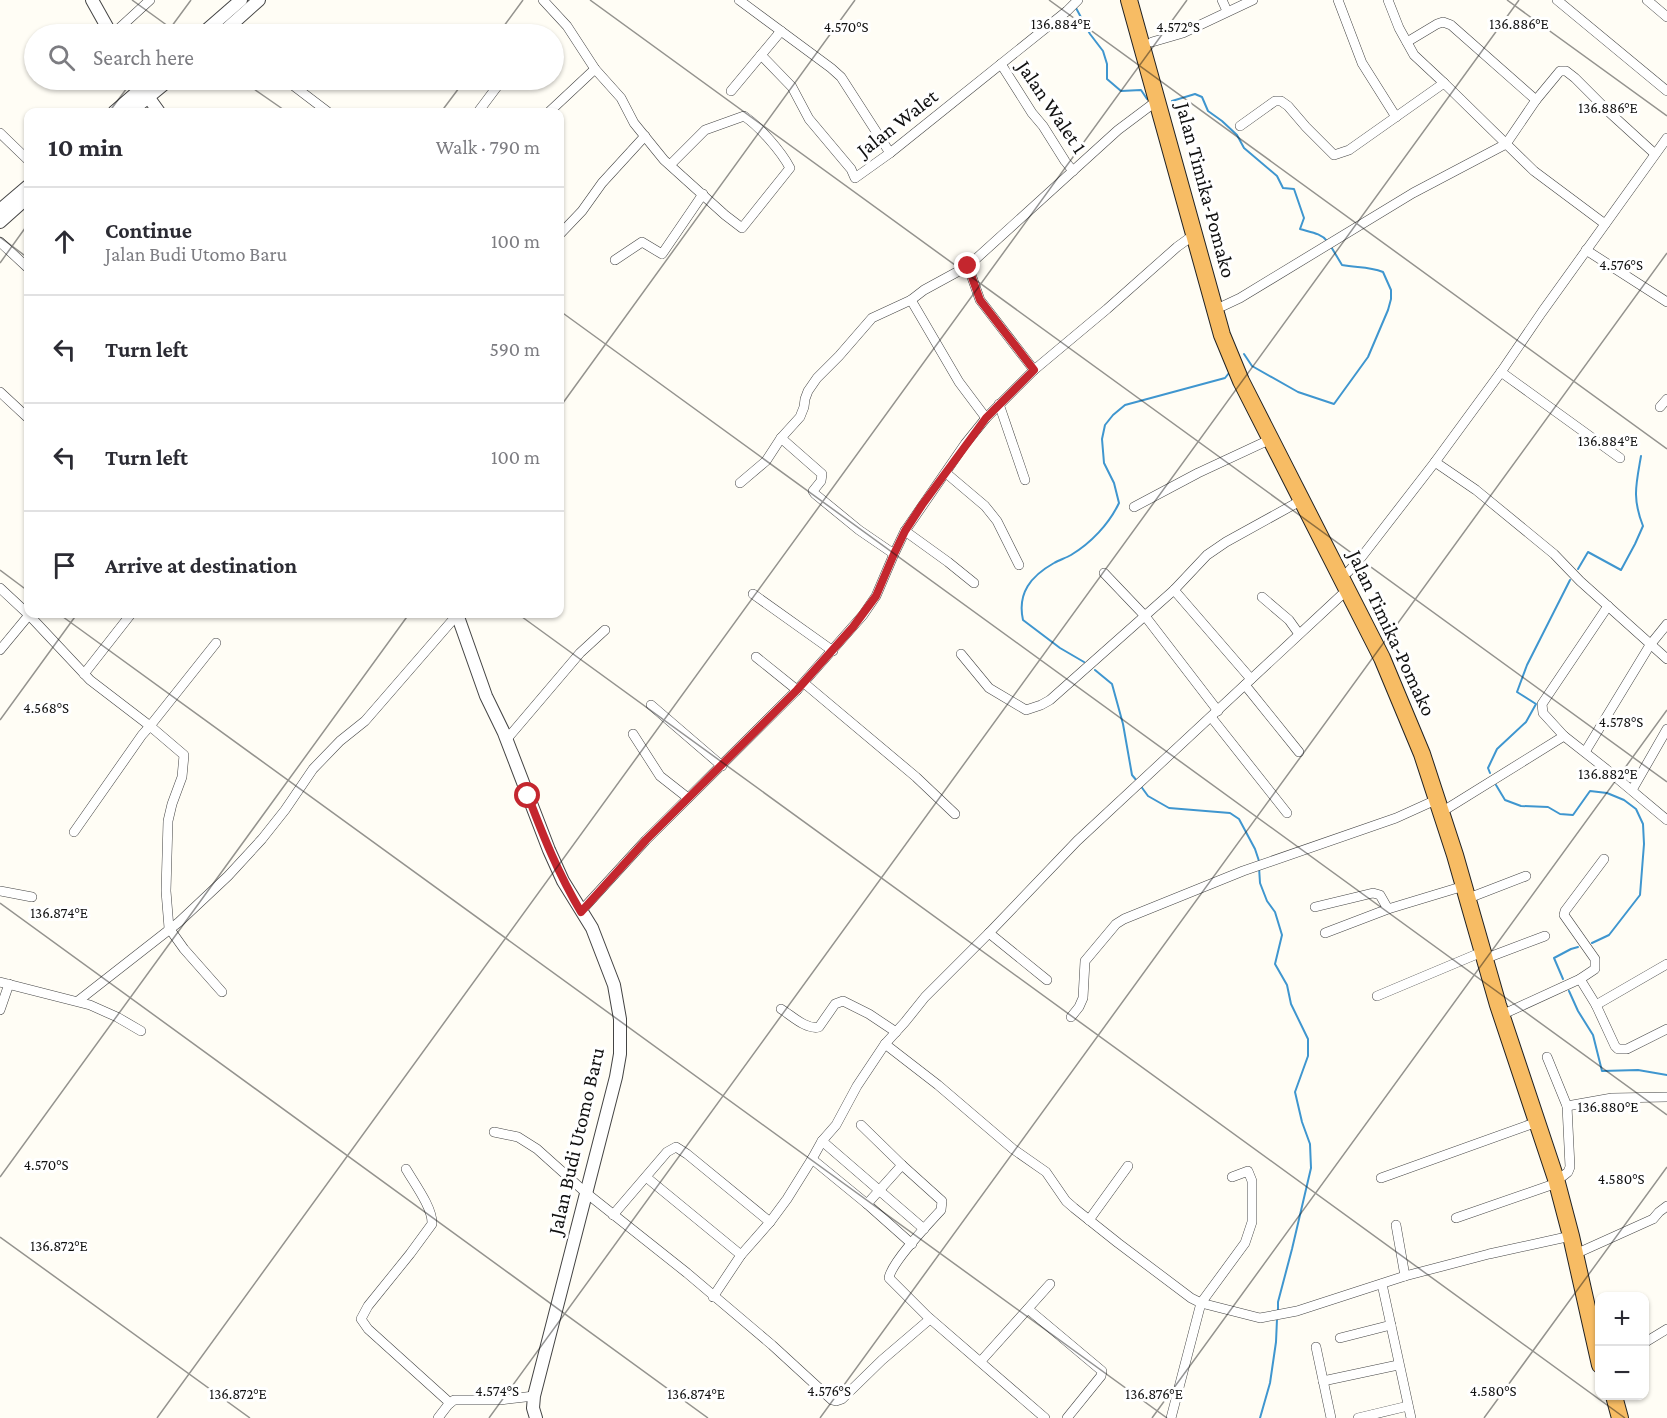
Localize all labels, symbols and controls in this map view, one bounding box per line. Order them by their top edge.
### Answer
text: 136.884°E [1031,16,1091,32]
text: 136.886°E [1489,16,1549,32]
text: 4.570°S [823,19,869,35]
text: 4.572°S [1156,19,1200,35]
search box [24,24,564,90]
icon: search [45,41,78,74]
text: Search here [93,45,194,70]
street label: Jalan Walet 1 [1011,54,1092,158]
street label: Jalan Walet [850,83,943,163]
street label: Jalan Timika-Pomako [1171,98,1241,280]
text: 136.886°E [1578,100,1638,116]
text: 10 min [48,133,123,162]
text: Walk · 790 m [436,136,540,158]
text: Continue [105,218,192,243]
icon: ahead [48,225,81,258]
text: 100 m [491,230,540,252]
text: Jalan Budi Utomo Baru [105,243,287,265]
route end [954,252,980,278]
text: 4.576°S [1599,257,1643,273]
icon: left [48,333,81,366]
text: Turn left [105,337,188,362]
text: 590 m [490,338,540,360]
text: 136.884°E [1578,433,1638,449]
icon: left [48,441,81,474]
text: Turn left [105,445,188,470]
text: 100 m [491,446,540,468]
street label: Jalan Timika-Pomako [1342,544,1441,720]
icon: arrive [48,549,81,582]
text: Arrive at destination [105,553,297,578]
text: 4.568°S [23,700,69,716]
text: 4.578°S [1599,714,1643,730]
text: 136.882°E [1578,766,1638,782]
route start [514,782,540,808]
text: 136.874°E [30,905,88,921]
street label: Jalan Budi Utomo Baru [542,1045,609,1239]
text: 136.880°E [1578,1099,1638,1115]
text: 4.570°S [23,1157,69,1173]
text: 4.580°S [1597,1171,1645,1187]
text: 136.872°E [30,1238,88,1254]
map controls [1595,1292,1649,1400]
button: + [1595,1292,1649,1346]
button: − [1595,1346,1649,1400]
text: 4.574°S [475,1383,519,1399]
text: 4.576°S [807,1383,851,1399]
text: 4.580°S [1469,1383,1517,1399]
text: 136.872°E [209,1386,267,1402]
text: 136.874°E [667,1386,725,1402]
text: 136.876°E [1125,1386,1183,1402]

